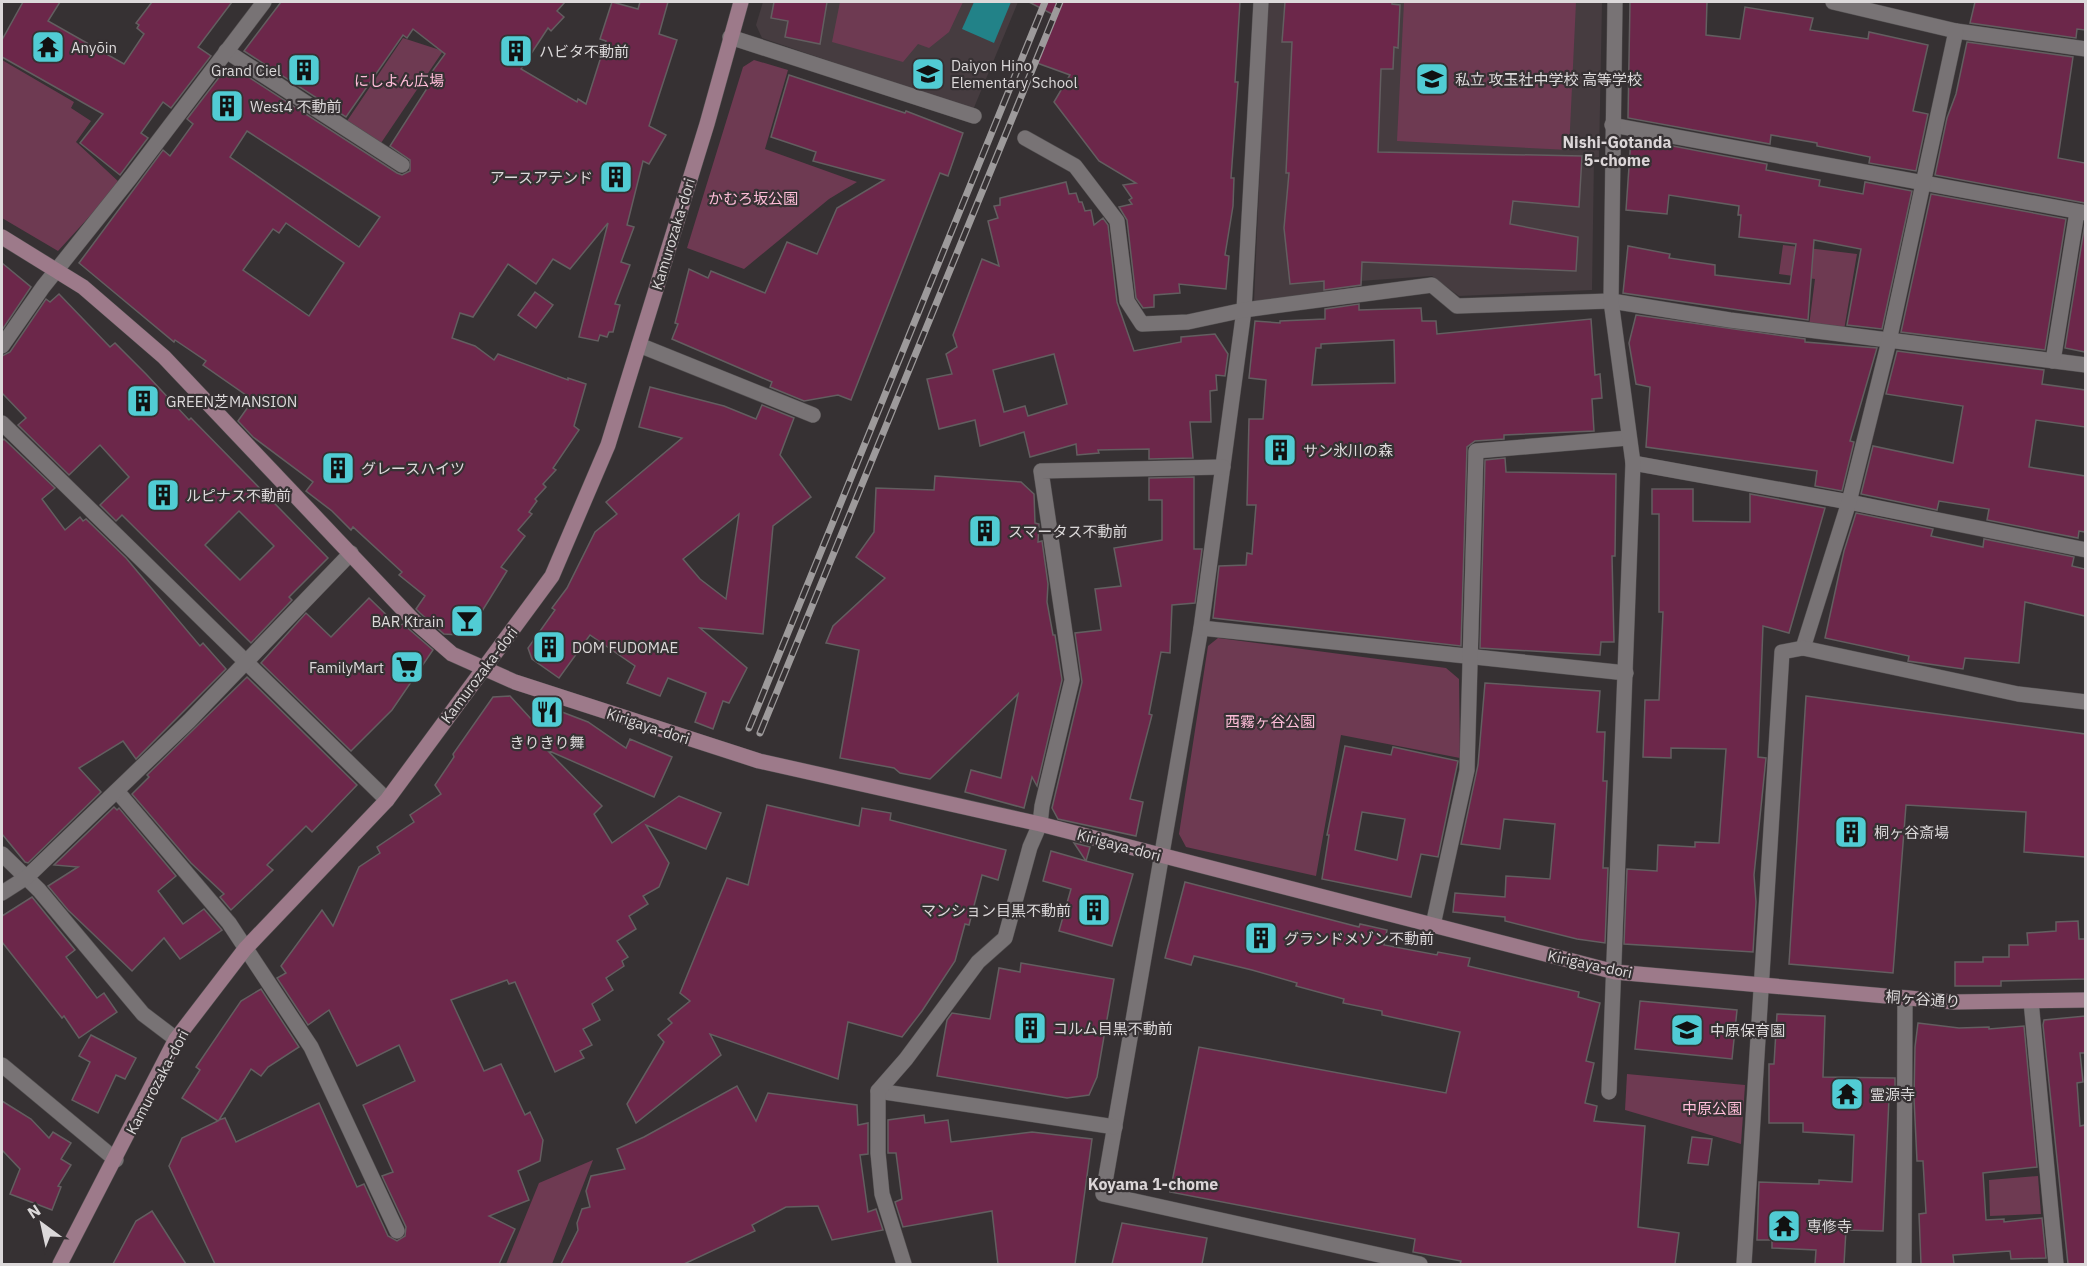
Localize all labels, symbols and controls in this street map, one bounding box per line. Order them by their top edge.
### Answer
temple icon: Anyōin [30,29,66,65]
building icon: ハビタ不動前 [498,33,534,69]
place label: Anyōin [71,38,117,57]
place label: ハビタ不動前 [539,42,629,61]
building icon: Grand Ciel [286,52,322,88]
school or university icon: Daiyon Hino Elementary School [910,56,946,92]
place label: Daiyon Hino Elementary School [951,56,1078,92]
place label: Grand Ciel [211,61,281,80]
school or university icon: 私立 攻玉社中学校 高等学校 [1414,61,1450,97]
place label: 私立 攻玉社中学校 高等学校 [1455,70,1642,89]
park label: にしよん広場 [354,71,444,90]
building icon: West4 不動前 [209,88,245,124]
place label: West4 不動前 [250,97,341,116]
district label: Nishi-Gotanda 5-chome [1562,132,1672,170]
building icon: アースアテンド [598,159,634,195]
place label: アースアテンド [490,168,593,187]
street label: Kamurozaka-dori [647,176,699,292]
park label: かむろ坂公園 [708,189,798,208]
building icon: GREEN芝MANSION [125,383,161,419]
place label: GREEN芝MANSION [166,392,297,411]
building icon: サン氷川の森 [1262,432,1298,468]
place label: サン氷川の森 [1303,441,1393,460]
building icon: グレースハイツ [320,450,356,486]
place label: グレースハイツ [361,459,465,478]
building icon: ルピナス不動前 [145,477,181,513]
place label: ルピナス不動前 [186,486,291,505]
building icon: スマータス不動前 [967,513,1003,549]
place label: スマータス不動前 [1008,522,1128,541]
bar icon: BAR Ktrain [449,603,485,639]
place label: BAR Ktrain [371,612,444,631]
street label: Kamurozaka-dori [437,623,521,727]
building icon: DOM FUDOMAE [531,629,567,665]
place label: DOM FUDOMAE [572,638,678,657]
supermarket icon: FamilyMart [389,649,425,685]
place label: FamilyMart [309,658,384,677]
restaurant icon: きりきり舞 [529,694,565,730]
street label: Kirigaya-dori [604,704,692,748]
park label: 西霧ヶ谷公園 [1225,712,1315,731]
place label: きりきり舞 [509,733,585,752]
building icon: 桐ヶ谷斎場 [1833,814,1869,850]
place label: 桐ヶ谷斎場 [1874,823,1949,842]
street label: Kirigaya-dori [1075,825,1163,865]
building icon: マンション目黒不動前 [1076,892,1112,928]
place label: マンション目黒不動前 [921,901,1071,920]
building icon: グランドメゾン不動前 [1243,920,1279,956]
place label: グランドメゾン不動前 [1284,929,1434,948]
street label: Kirigaya-dori [1546,946,1634,982]
street label: 桐ヶ谷通り [1885,987,1961,1011]
building icon: コルム目黒不動前 [1012,1010,1048,1046]
school or university icon: 中原保育園 [1669,1012,1705,1048]
place label: コルム目黒不動前 [1053,1019,1173,1038]
place label: 中原保育園 [1710,1021,1785,1040]
street label: Kamurozaka-dori [121,1026,193,1138]
temple icon: 霊源寺 [1829,1076,1865,1112]
place label: 霊源寺 [1870,1085,1915,1104]
park label: 中原公園 [1682,1099,1742,1118]
district label: Koyama 1-chome [1088,1174,1218,1194]
north arrow [12,1194,72,1254]
text: N [24,1200,44,1223]
temple icon: 専修寺 [1766,1208,1802,1244]
place label: 専修寺 [1807,1217,1852,1236]

